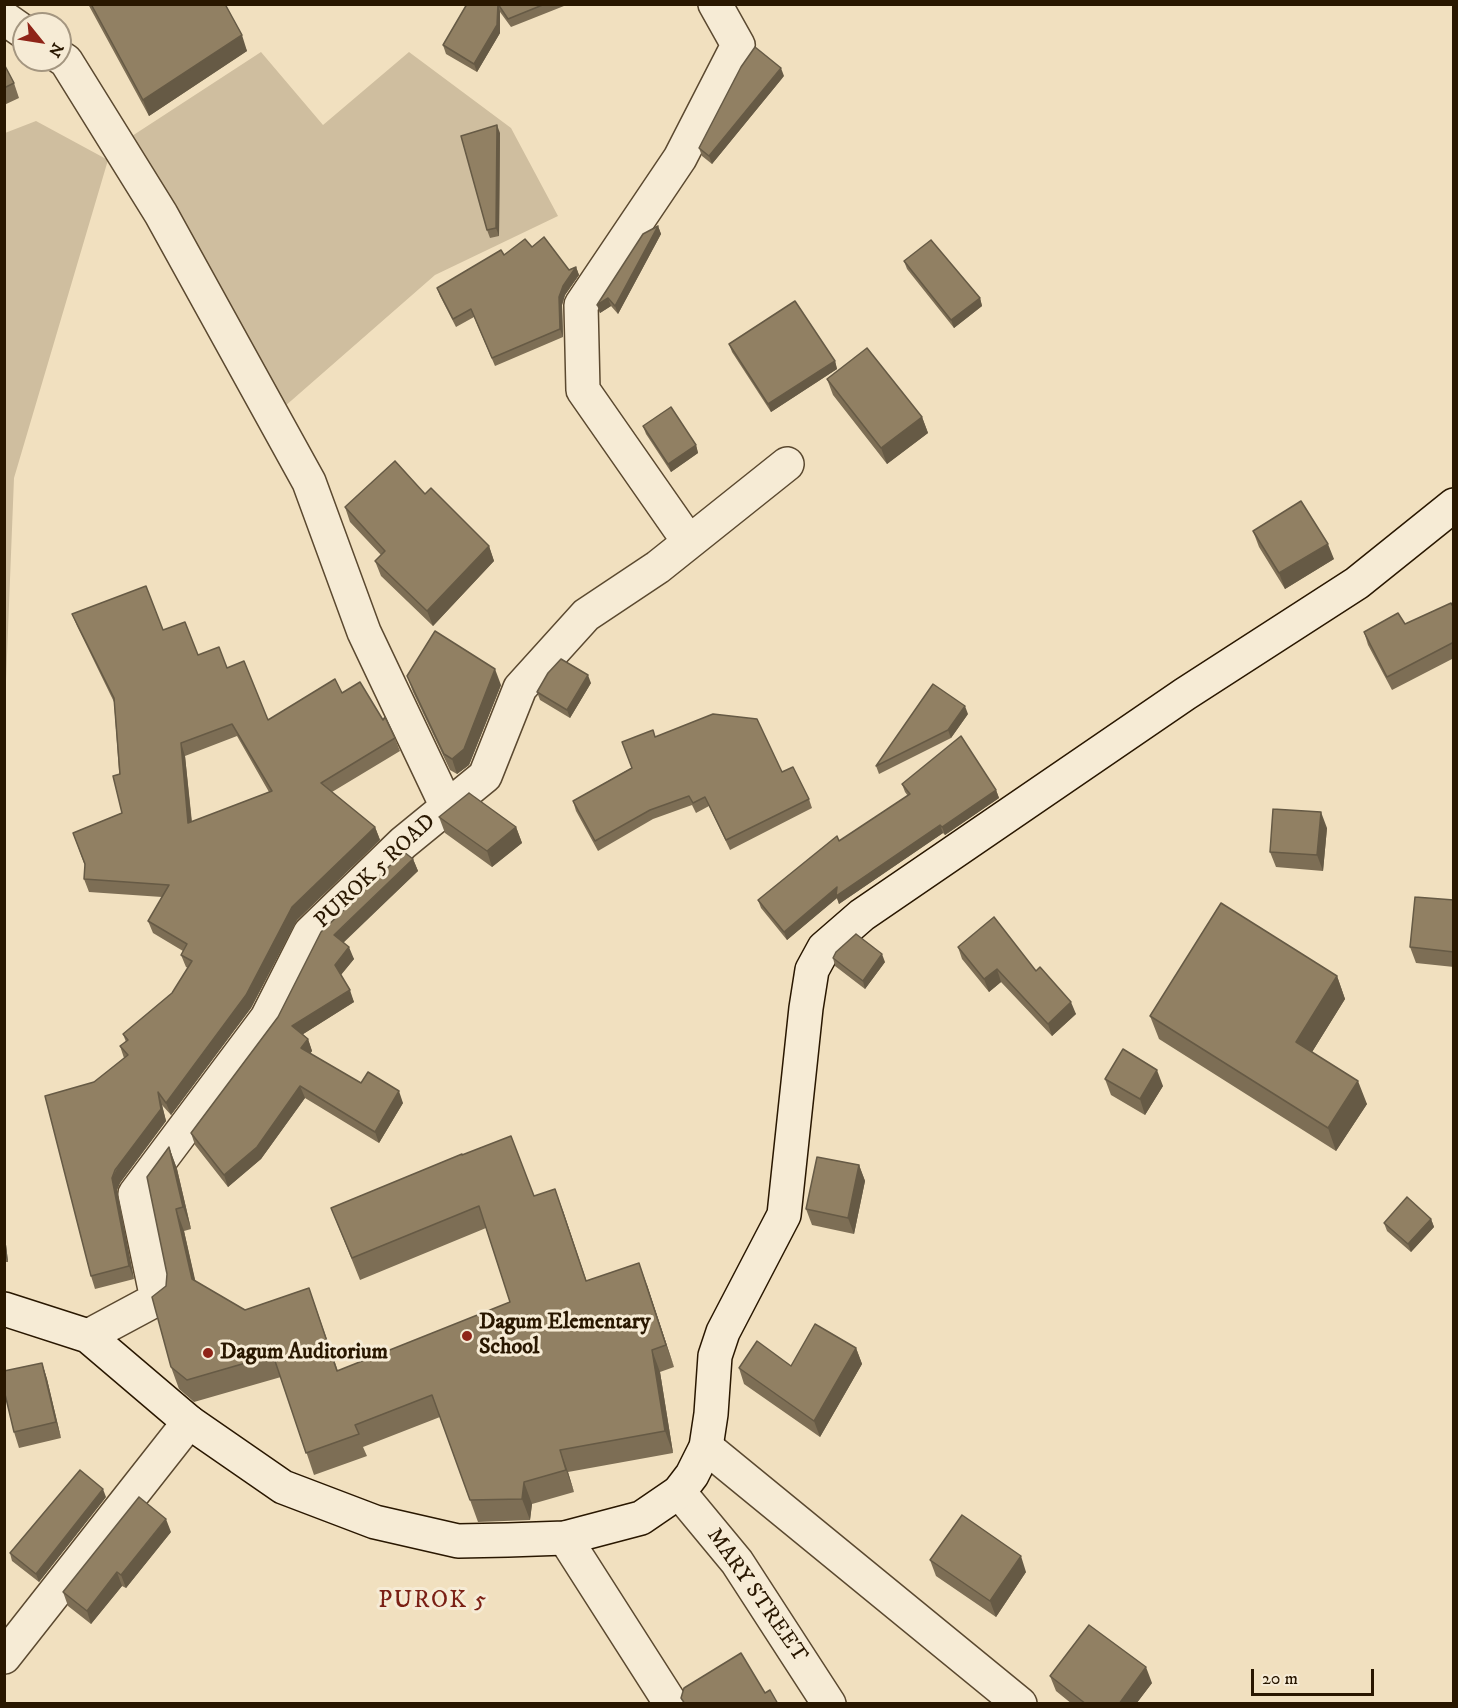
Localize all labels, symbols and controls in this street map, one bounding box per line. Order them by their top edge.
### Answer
north arrow [12,12,72,72]
text: N [44,39,68,61]
street label: PUROK 5 ROAD [310,809,442,935]
place label: Dagum Elementary School [479,1310,650,1362]
marker: Dagum Elementary School [460,1329,474,1343]
place label: Dagum Auditorium [220,1340,388,1366]
marker: Dagum Auditorium [201,1346,215,1360]
street label: MARY STREET [700,1524,812,1668]
district label: PUROK 5 [378,1588,488,1616]
scale bar [1254,1657,1377,1695]
text: 20 m [1262,1668,1298,1690]

